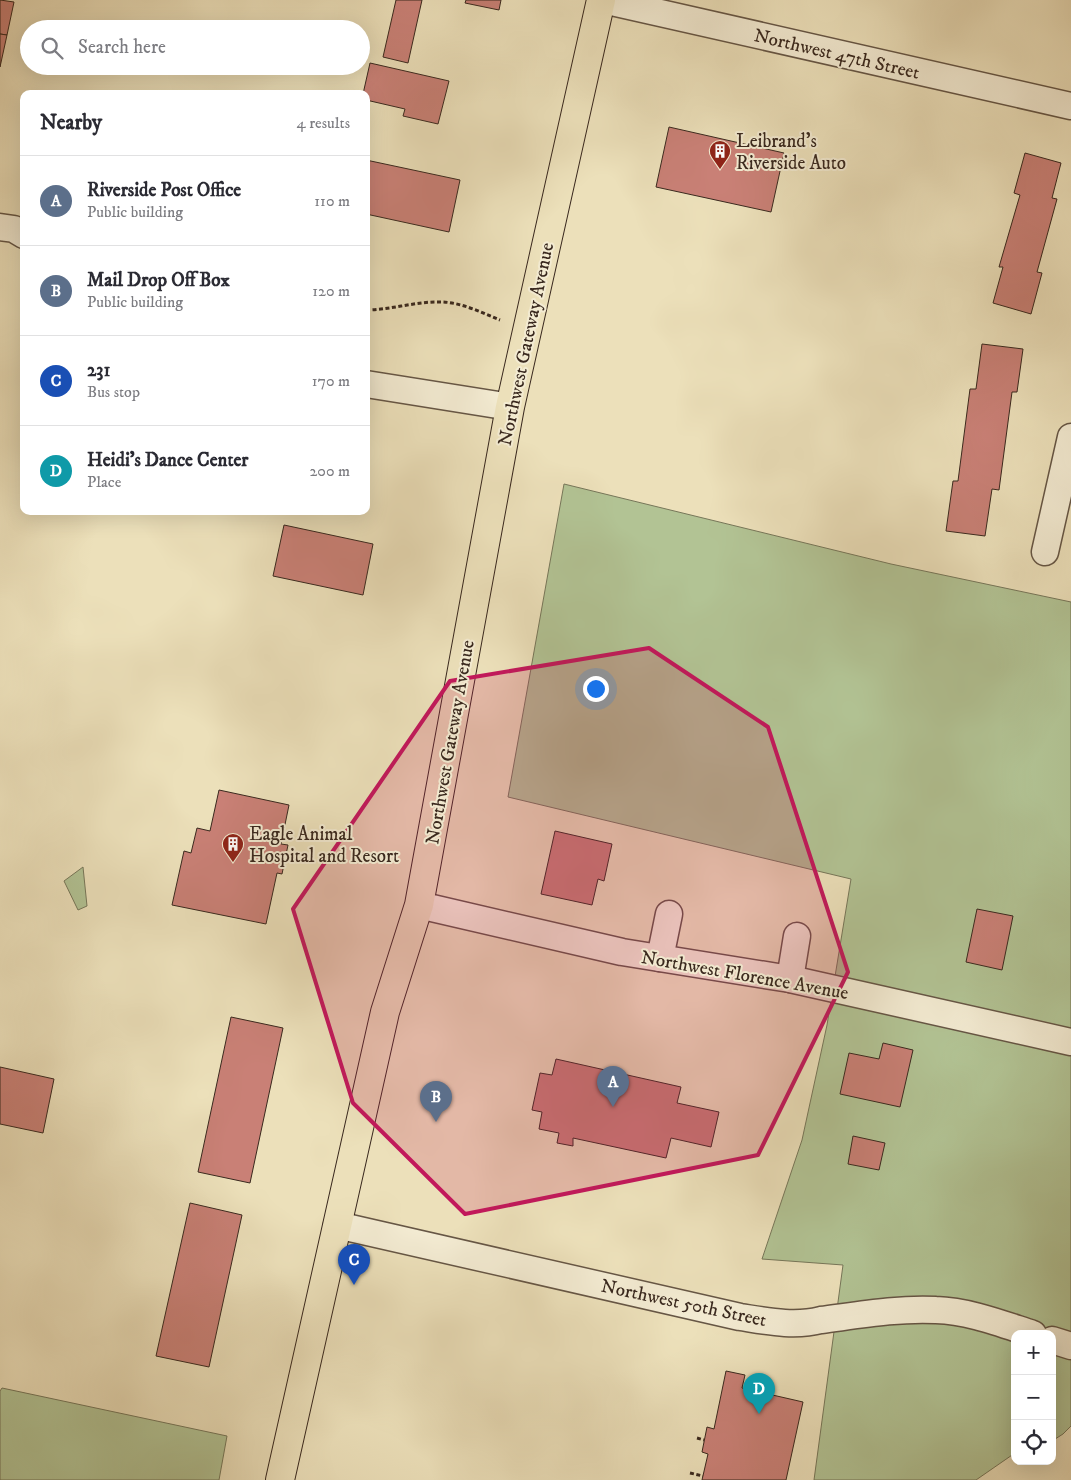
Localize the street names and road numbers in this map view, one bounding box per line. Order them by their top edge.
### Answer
street label: Northwest 47th Street [752,24,922,85]
street label: Northwest Gateway Avenue [494,240,559,448]
street label: Northwest Gateway Avenue [421,638,480,846]
street label: Northwest Florence Avenue [639,946,850,1005]
street label: Northwest 50th Street [599,1275,769,1332]

